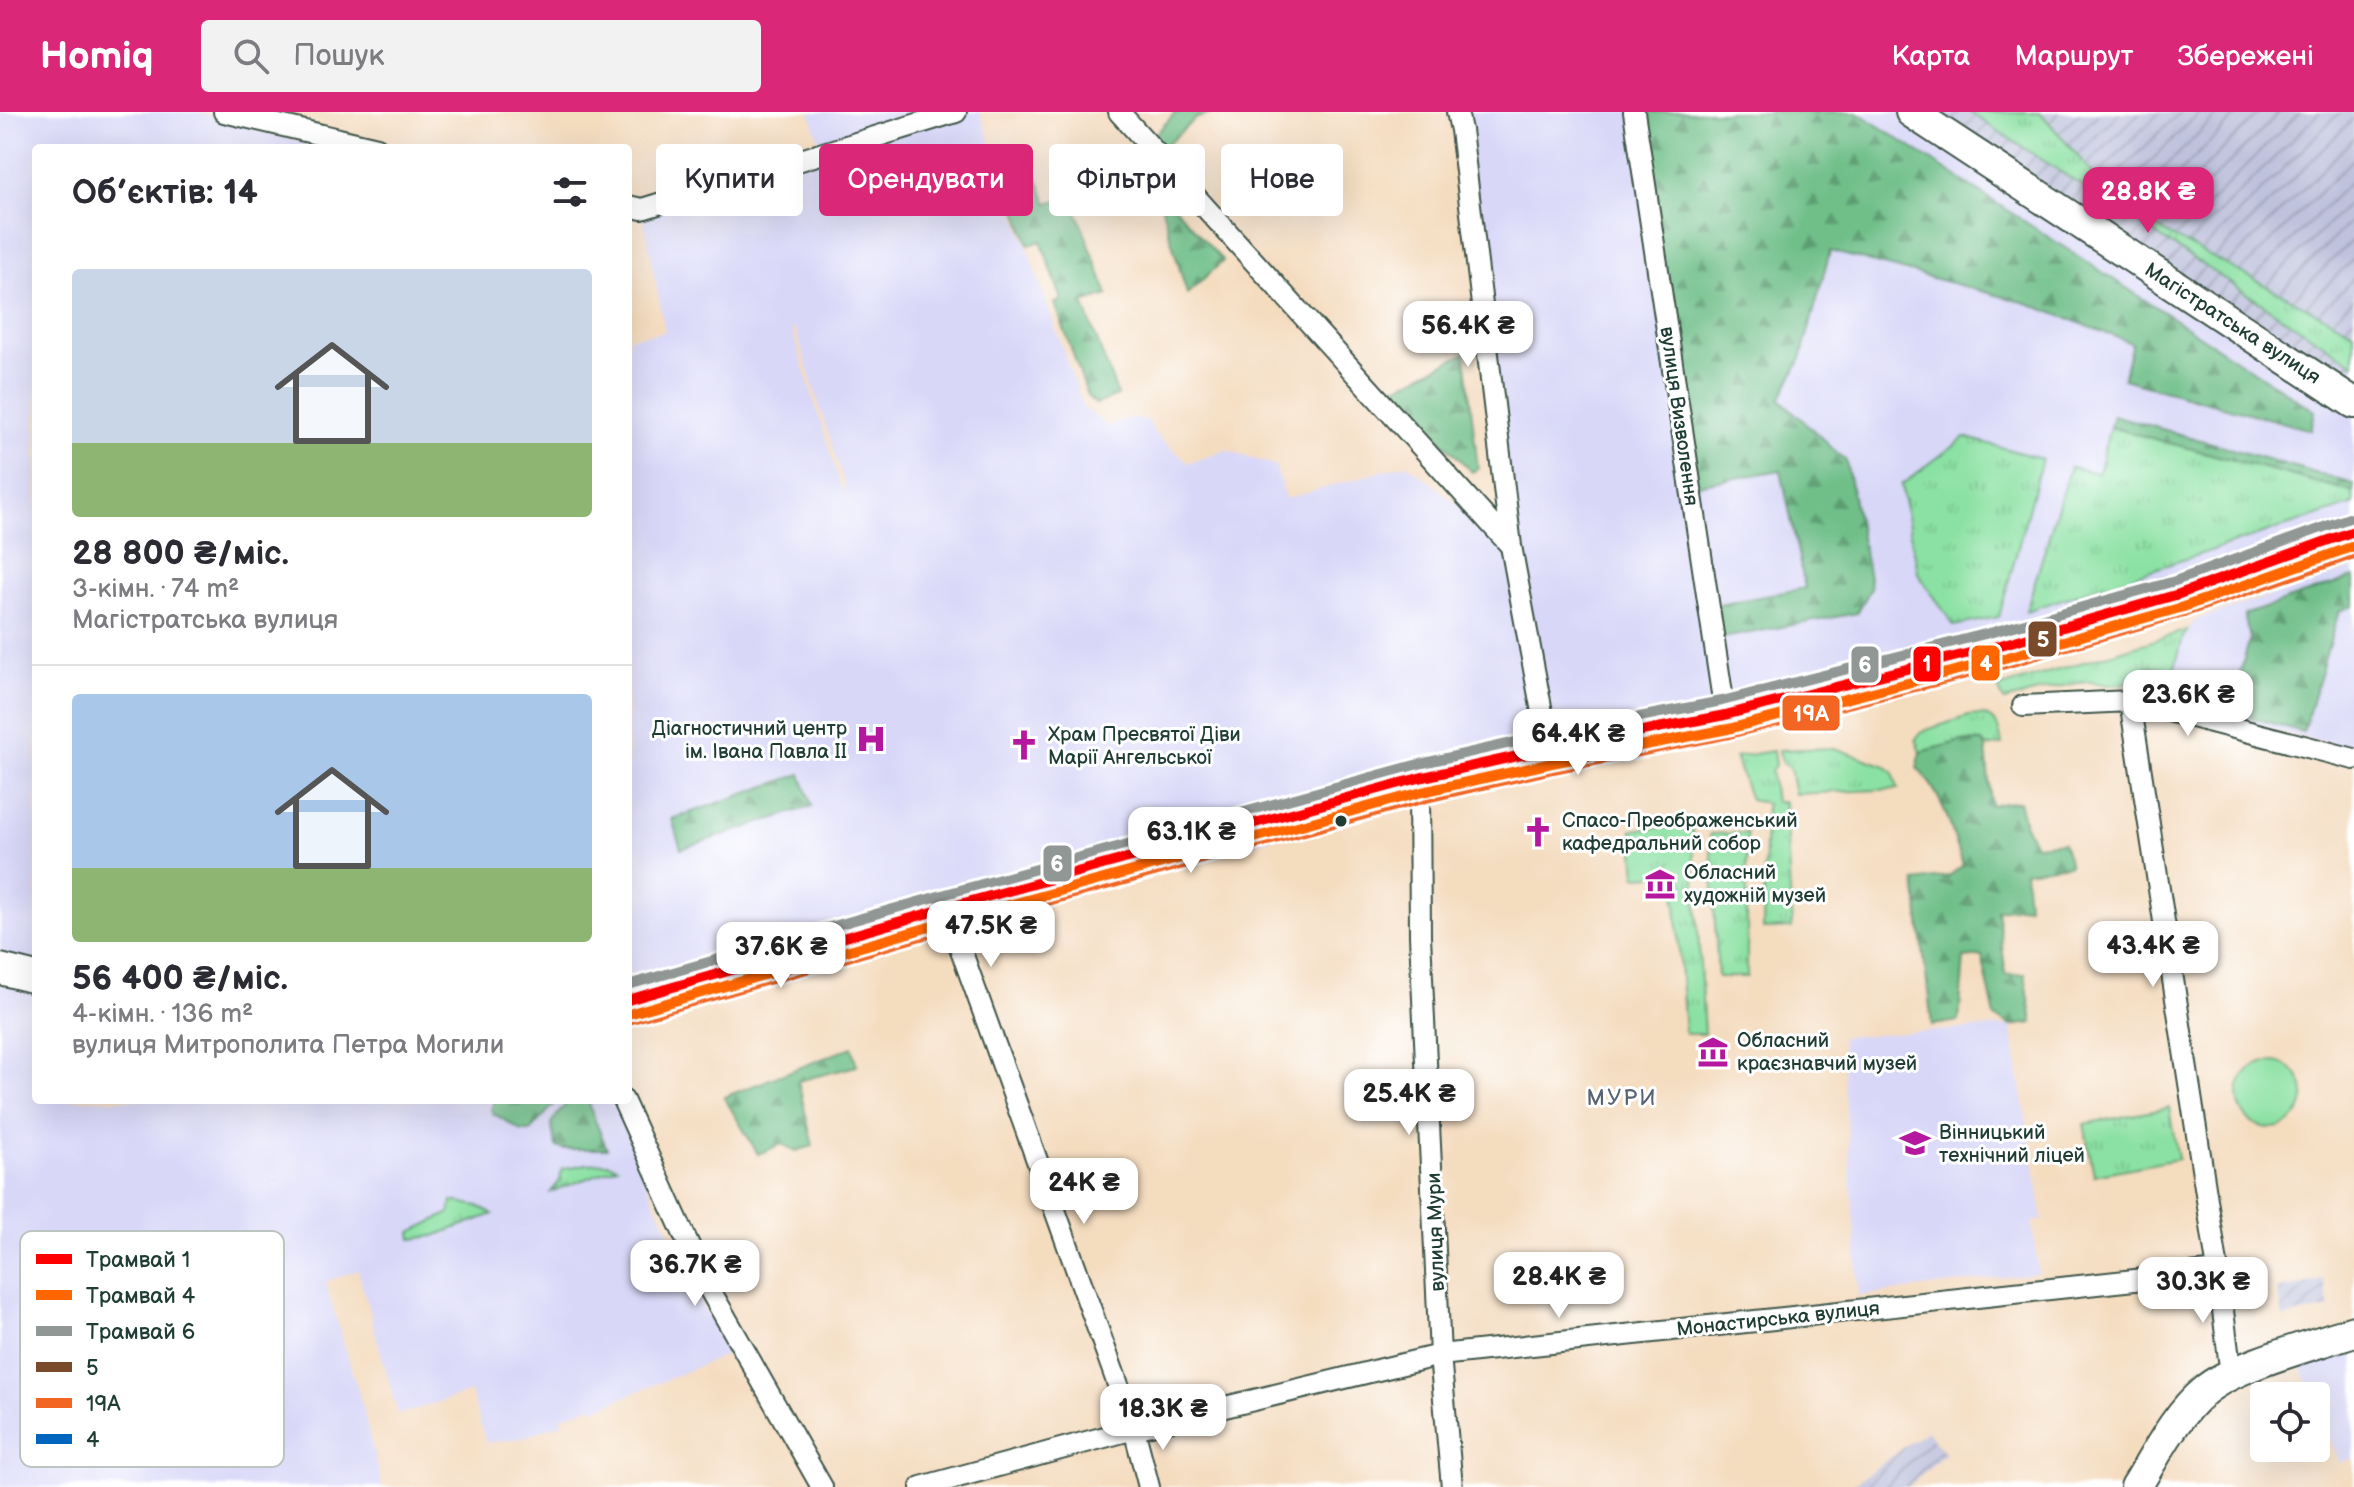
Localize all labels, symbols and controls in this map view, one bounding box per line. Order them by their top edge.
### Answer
search box [201,20,761,92]
text: Homiq [40,34,153,79]
icon: search [229,34,273,78]
text: Пошук [293,38,384,74]
text: Карта [1892,40,1970,73]
text: Маршрут [2014,40,2133,73]
text: Збережені [2177,40,2314,73]
chip: Купити [656,144,803,216]
chip: Орендувати [819,144,1033,216]
chip: Фільтри [1049,144,1205,216]
chip: Нове [1221,144,1343,216]
pin: 28.8K ₴ [2074,167,2222,235]
icon: filters [548,170,592,214]
text: Об’єктів: 14 [72,172,258,213]
text: 28.8K ₴ [2101,177,2195,208]
street label: Магістратська вулиця [2140,258,2325,390]
pin: 56.4K ₴ [1394,301,1542,369]
text: 56.4K ₴ [1421,311,1515,342]
icon: home [260,321,404,465]
street label: вулиця Визволення [1655,325,1703,507]
text: 28 800 ₴/міс. [72,533,289,574]
text: 3-кімн. · 74 m² [72,574,239,605]
text: Магістратська вулиця [72,605,338,636]
line badge: 5 [2027,620,2058,658]
text: 5 [2037,627,2050,654]
line badge: 4 [1970,644,2001,682]
line badge: 6 [1850,645,1880,684]
line badge: 1 [1912,645,1942,683]
text: 1 [1922,651,1932,678]
text: 4 [1980,651,1993,678]
text: 6 [1858,652,1872,679]
pin: 23.6K ₴ [2114,670,2262,738]
text: 23.6K ₴ [2141,680,2235,711]
line badge: 19А [1781,694,1841,732]
text: 19А [1793,701,1829,728]
pin: 64.4K ₴ [1504,709,1652,777]
place label: Діагностичний центр ім. Івана Павла II [652,717,848,764]
text: 64.4K ₴ [1531,719,1625,750]
hospital icon: Діагностичний центр ім. Івана Павла II [854,722,888,756]
place label: Храм Пресвятої Діви Марії Ангельської [1048,723,1241,770]
church icon: Храм Пресвятої Діви Марії Ангельської [1007,728,1041,762]
icon: home [260,746,404,890]
pin: 63.1K ₴ [1117,807,1265,875]
place label: Спасо-Преображенський кафедральний собор [1562,809,1798,856]
unlabelled marker [1333,813,1349,829]
church icon: Спасо-Преображенський кафедральний собор [1521,815,1555,849]
text: 63.1K ₴ [1146,817,1236,848]
line badge: 6 [1042,844,1073,883]
text: 6 [1050,851,1064,878]
place label: Обласний художній музей [1684,861,1826,908]
museum icon: Обласний художній музей [1643,867,1677,901]
pin: 47.5K ₴ [917,901,1065,969]
text: 47.5K ₴ [945,911,1037,942]
pin: 43.4K ₴ [2079,921,2227,989]
pin: 37.6K ₴ [707,922,855,990]
text: 43.4K ₴ [2106,931,2200,962]
text: 37.6K ₴ [734,932,828,963]
text: 56 400 ₴/міс. [72,958,288,999]
text: 4-кімн. · 136 m² [72,999,253,1030]
place label: Обласний краєзнавчий музей [1737,1029,1917,1076]
text: вулиця Митрополита Петра Могили [72,1030,504,1061]
museum icon: Обласний краєзнавчий музей [1696,1035,1730,1069]
pin: 25.4K ₴ [1335,1069,1483,1137]
text: 25.4K ₴ [1362,1079,1456,1110]
district label: МУРИ [1587,1085,1657,1112]
place label: Вінницький технічний ліцей [1939,1121,2085,1168]
school or university icon: Вінницький технічний ліцей [1898,1126,1932,1160]
pin: 24K ₴ [1028,1158,1140,1226]
text: 24K ₴ [1048,1168,1120,1199]
street label: вулиця Мури [1422,1172,1450,1292]
legend [20,1231,284,1467]
pin: 36.7K ₴ [621,1240,769,1308]
text: Трамвай 1 [86,1247,190,1274]
text: 36.7K ₴ [648,1250,742,1281]
pin: 28.4K ₴ [1485,1252,1633,1320]
pin: 30.3K ₴ [2129,1257,2277,1325]
text: 28.4K ₴ [1512,1262,1606,1293]
text: 30.3K ₴ [2156,1267,2250,1298]
text: Трамвай 4 [86,1283,196,1310]
street label: Монастирська вулиця [1675,1296,1881,1342]
text: Трамвай 6 [86,1319,195,1346]
text: 5 [86,1355,99,1382]
map controls [2250,1382,2330,1462]
button: locate [2250,1382,2330,1462]
pin: 18.3K ₴ [1089,1384,1237,1452]
text: 19А [86,1391,121,1418]
text: 18.3K ₴ [1118,1394,1208,1425]
text: 4 [86,1427,100,1454]

